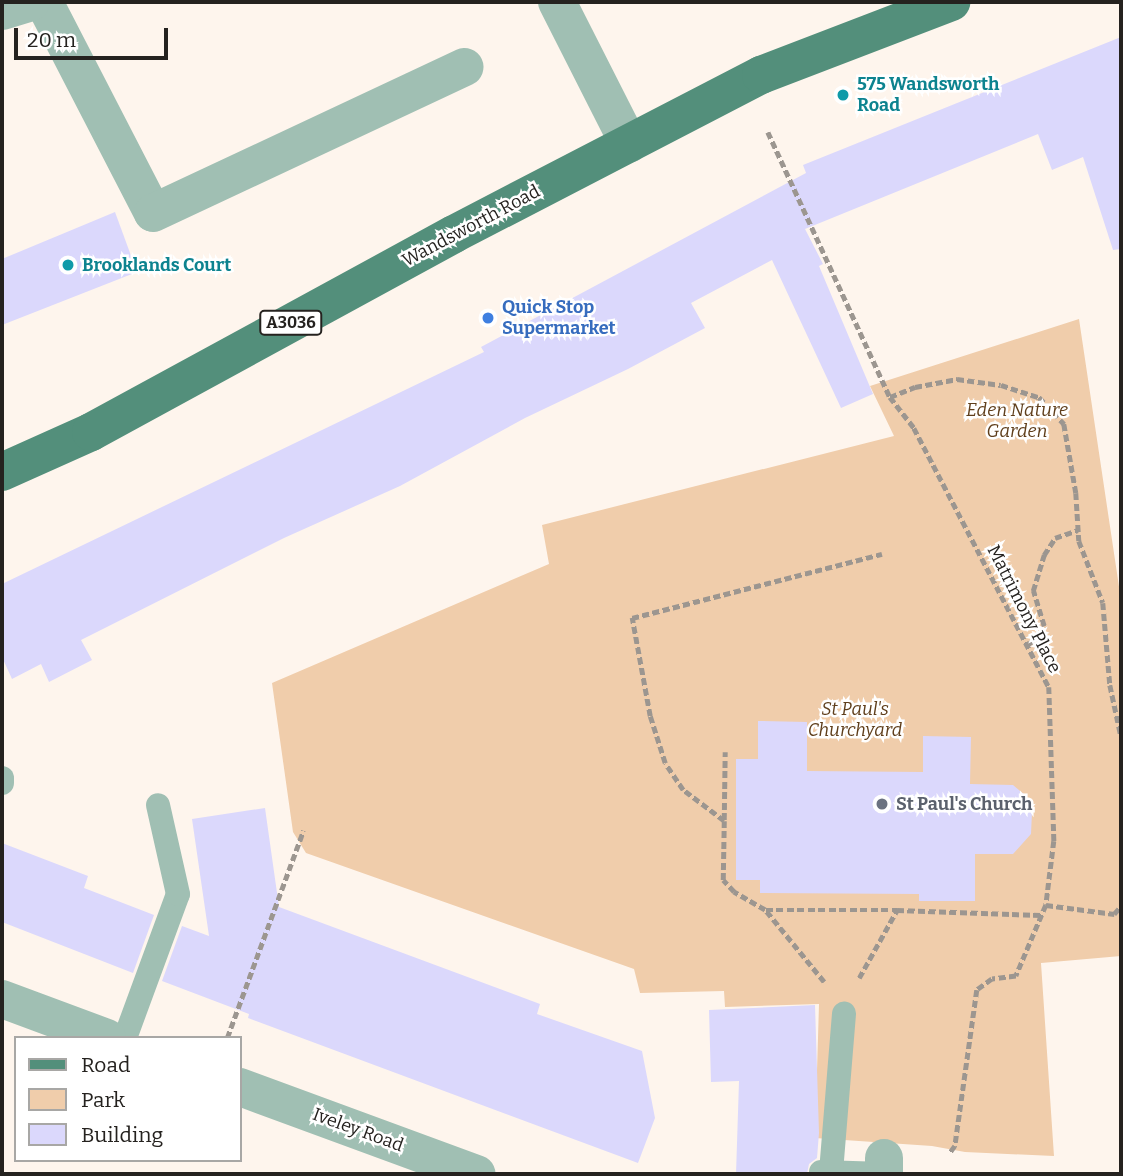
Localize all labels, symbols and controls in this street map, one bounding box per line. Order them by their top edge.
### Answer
scale bar [18,14,172,58]
text: 20 m [27,27,76,53]
place label: 575 Wandsworth Road [857,74,999,116]
marker: 575 Wandsworth Road [835,87,851,103]
street label: Wandsworth Road [398,181,544,271]
place label: Brooklands Court [82,254,231,276]
marker: Brooklands Court [60,257,76,273]
place label: Quick Stop Supermarket [502,297,616,340]
road number: A3036 [258,310,324,336]
marker: Quick Stop Supermarket [480,310,496,326]
park label: Eden Nature Garden [966,400,1068,442]
street label: Matrimony Place [982,541,1066,677]
park label: St Paul's Churchyard [808,699,902,742]
place label: St Paul's Church [896,793,1033,815]
marker: St Paul's Church [874,796,890,812]
legend [14,1036,242,1162]
text: Road [81,1052,130,1078]
text: Park [81,1087,125,1113]
street label: Iveley Road [310,1104,406,1156]
text: Building [81,1122,163,1148]

